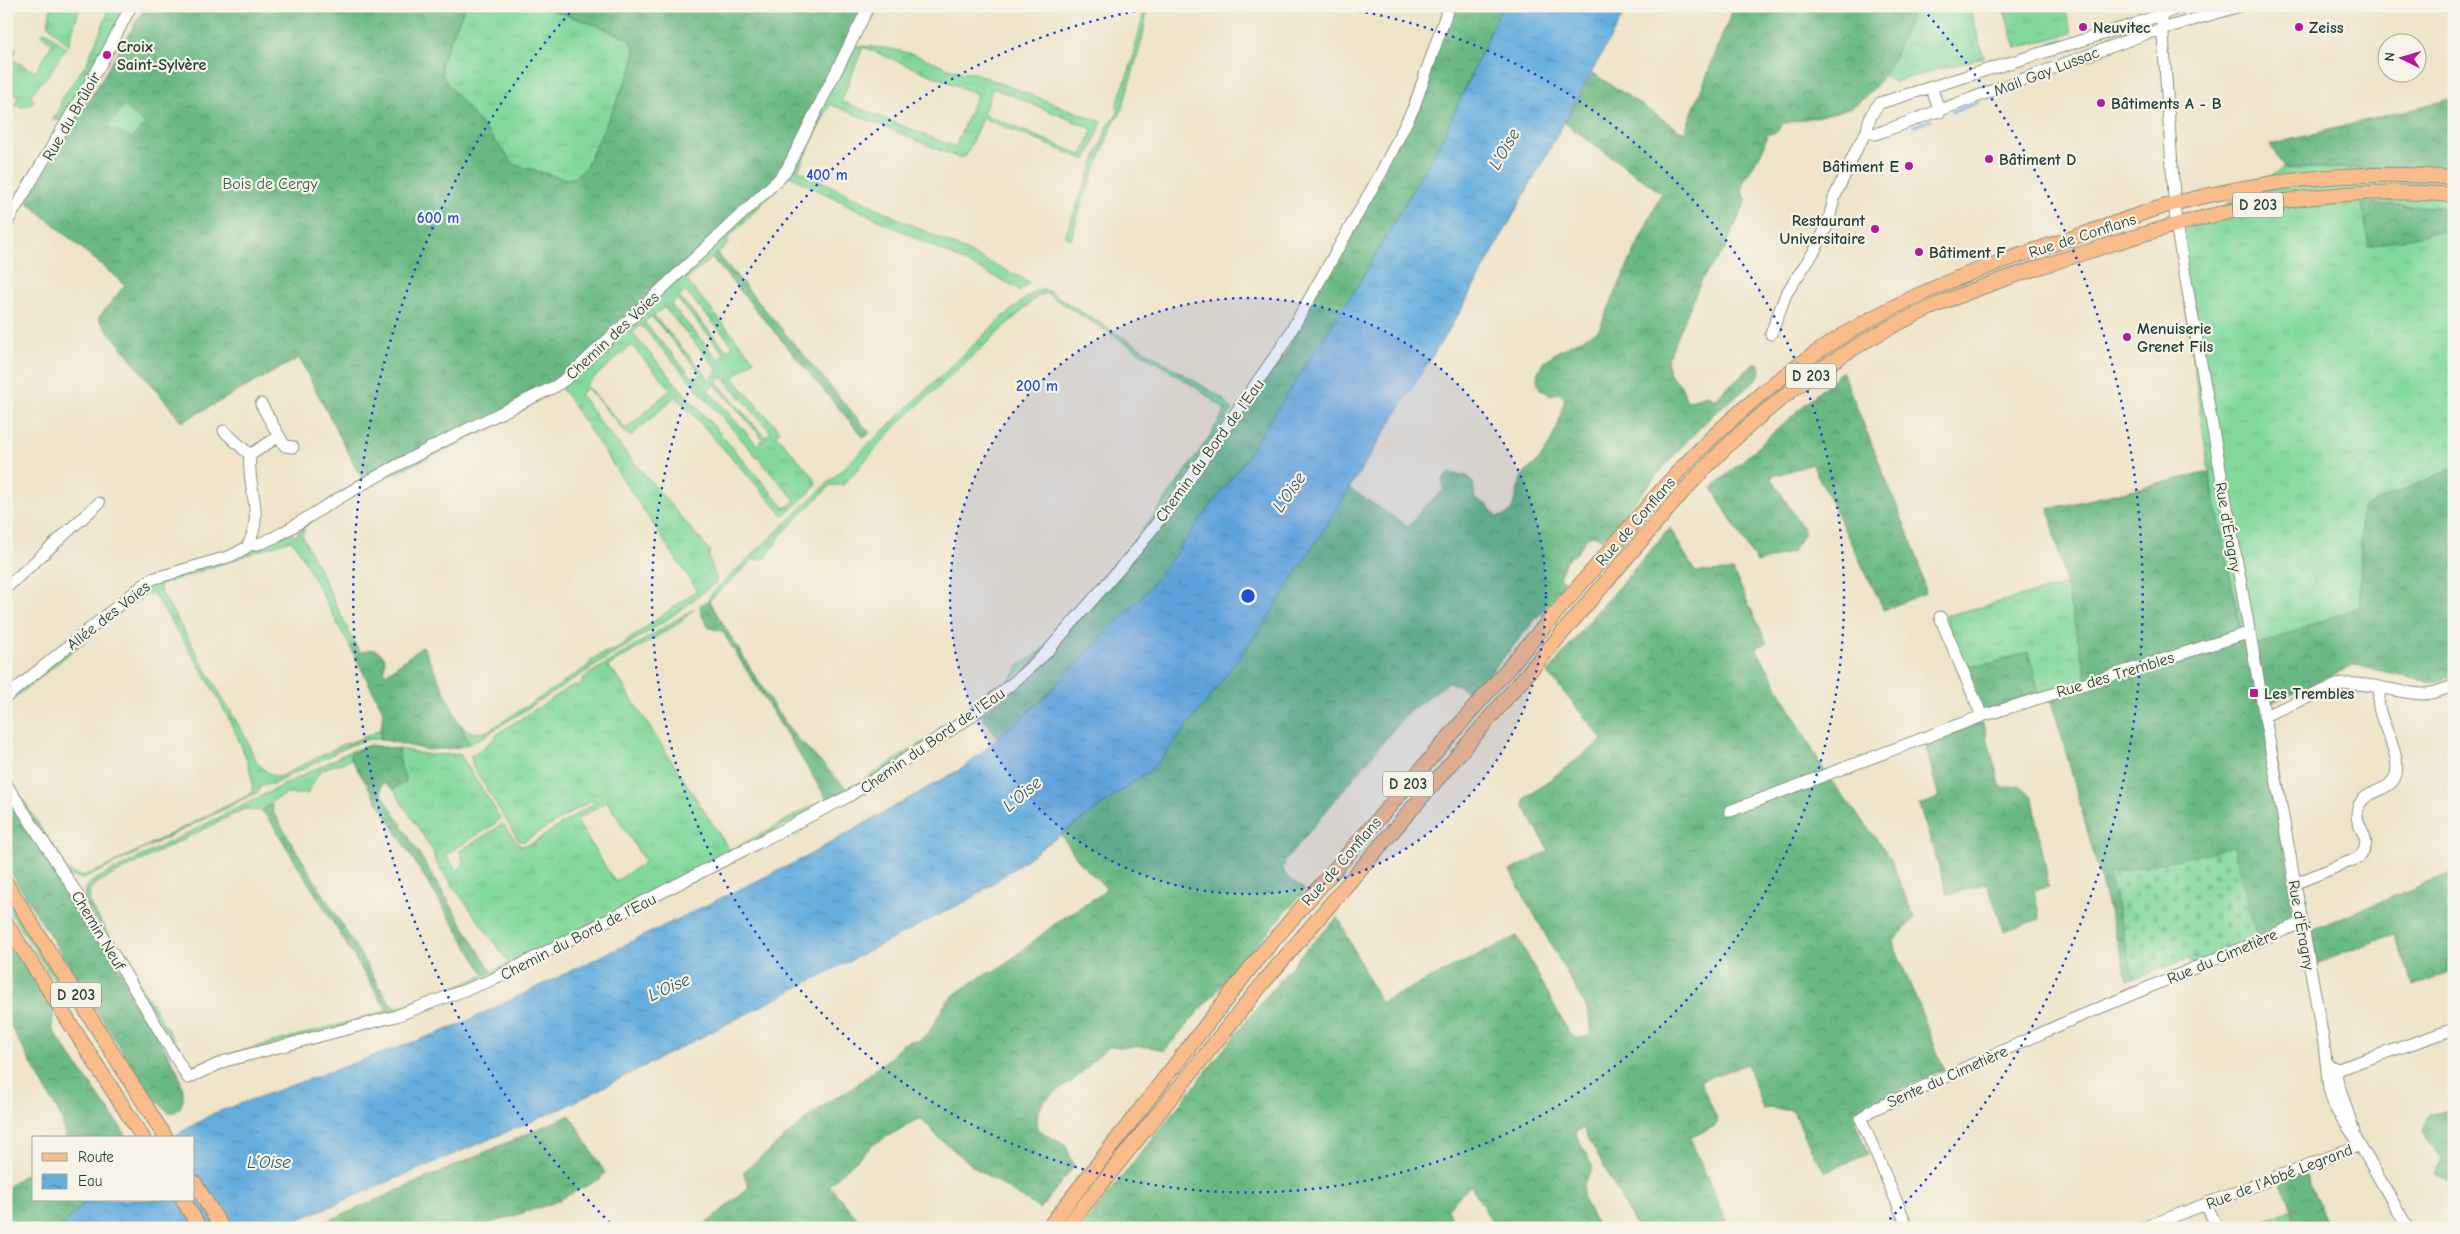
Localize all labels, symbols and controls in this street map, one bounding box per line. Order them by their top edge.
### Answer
place label: Neuvitec [2093,19,2151,37]
place label: Zeiss [2309,19,2344,37]
marker: Neuvitec [2077,21,2089,33]
marker: Zeiss [2293,21,2305,33]
north arrow [2378,32,2428,82]
place label: Croix Saint-Sylvère [117,38,206,74]
street label: Mail Gay Lussac [1991,43,2102,100]
marker: Croix Saint-Sylvère [101,49,113,61]
text: N [2381,52,2398,62]
street label: Rue du Brûloir [39,68,105,164]
place label: Bâtiments A - B [2111,95,2222,113]
marker: Bâtiments A - B [2095,97,2107,109]
water label: L'Oise [1484,125,1525,174]
place label: Bâtiment D [1999,151,2076,169]
marker: Bâtiment D [1983,153,1995,165]
place label: Bâtiment E [1822,158,1899,176]
marker: Bâtiment E [1903,160,1915,172]
text: 400 m [806,166,848,184]
park label: Bois de Cergy [222,175,318,193]
road number: D 203 [2233,192,2283,218]
text: 600 m [417,209,459,227]
street label: Rue de Conflans [2026,210,2139,262]
place label: Restaurant Universitaire [1779,212,1866,248]
marker: Restaurant Universitaire [1869,223,1881,235]
place label: Bâtiment F [1929,244,2006,262]
marker: Bâtiment F [1913,246,1925,258]
street label: Chemin des Voies [563,288,663,383]
place label: Menuiserie Grenet Fils [2137,320,2214,356]
marker: Menuiserie Grenet Fils [2121,331,2133,343]
road number: D 203 [1786,364,1836,388]
street label: Chemin du Bord de l'Eau [1152,376,1268,526]
text: 200 m [1016,377,1058,395]
water label: L'Oise [1268,468,1311,516]
street label: Rue de Conflans [1592,473,1679,570]
street label: Rue d'Éragny [2211,481,2246,574]
street label: Allée des Voies [63,578,154,654]
centre of rings [1239,587,1257,605]
street label: Rue des Trembles [2054,648,2177,701]
street label: Chemin du Bord de l'Eau [857,684,1008,798]
place label: Les Trembles [2264,685,2355,703]
marker: Les Trembles [2248,687,2260,699]
water label: L'Oise [999,772,1046,817]
road number: D 203 [1383,772,1433,796]
street label: Rue de Conflans [1298,813,1385,910]
street label: Rue d'Éragny [2284,879,2319,972]
street label: Chemin Neuf [68,888,129,974]
street label: Chemin du Bord de l'Eau [498,890,659,984]
street label: Rue du Cimetière [2165,926,2280,988]
water label: L'Oise [645,969,694,1006]
road number: D 203 [51,982,101,1008]
street label: Sente du Cimetière [1884,1042,2011,1112]
legend [32,1136,195,1202]
street label: Rue de l'Abbé Legrand [2204,1141,2355,1213]
text: Route [78,1148,114,1166]
water label: L’Oise [247,1152,291,1173]
text: Eau [78,1172,102,1190]

